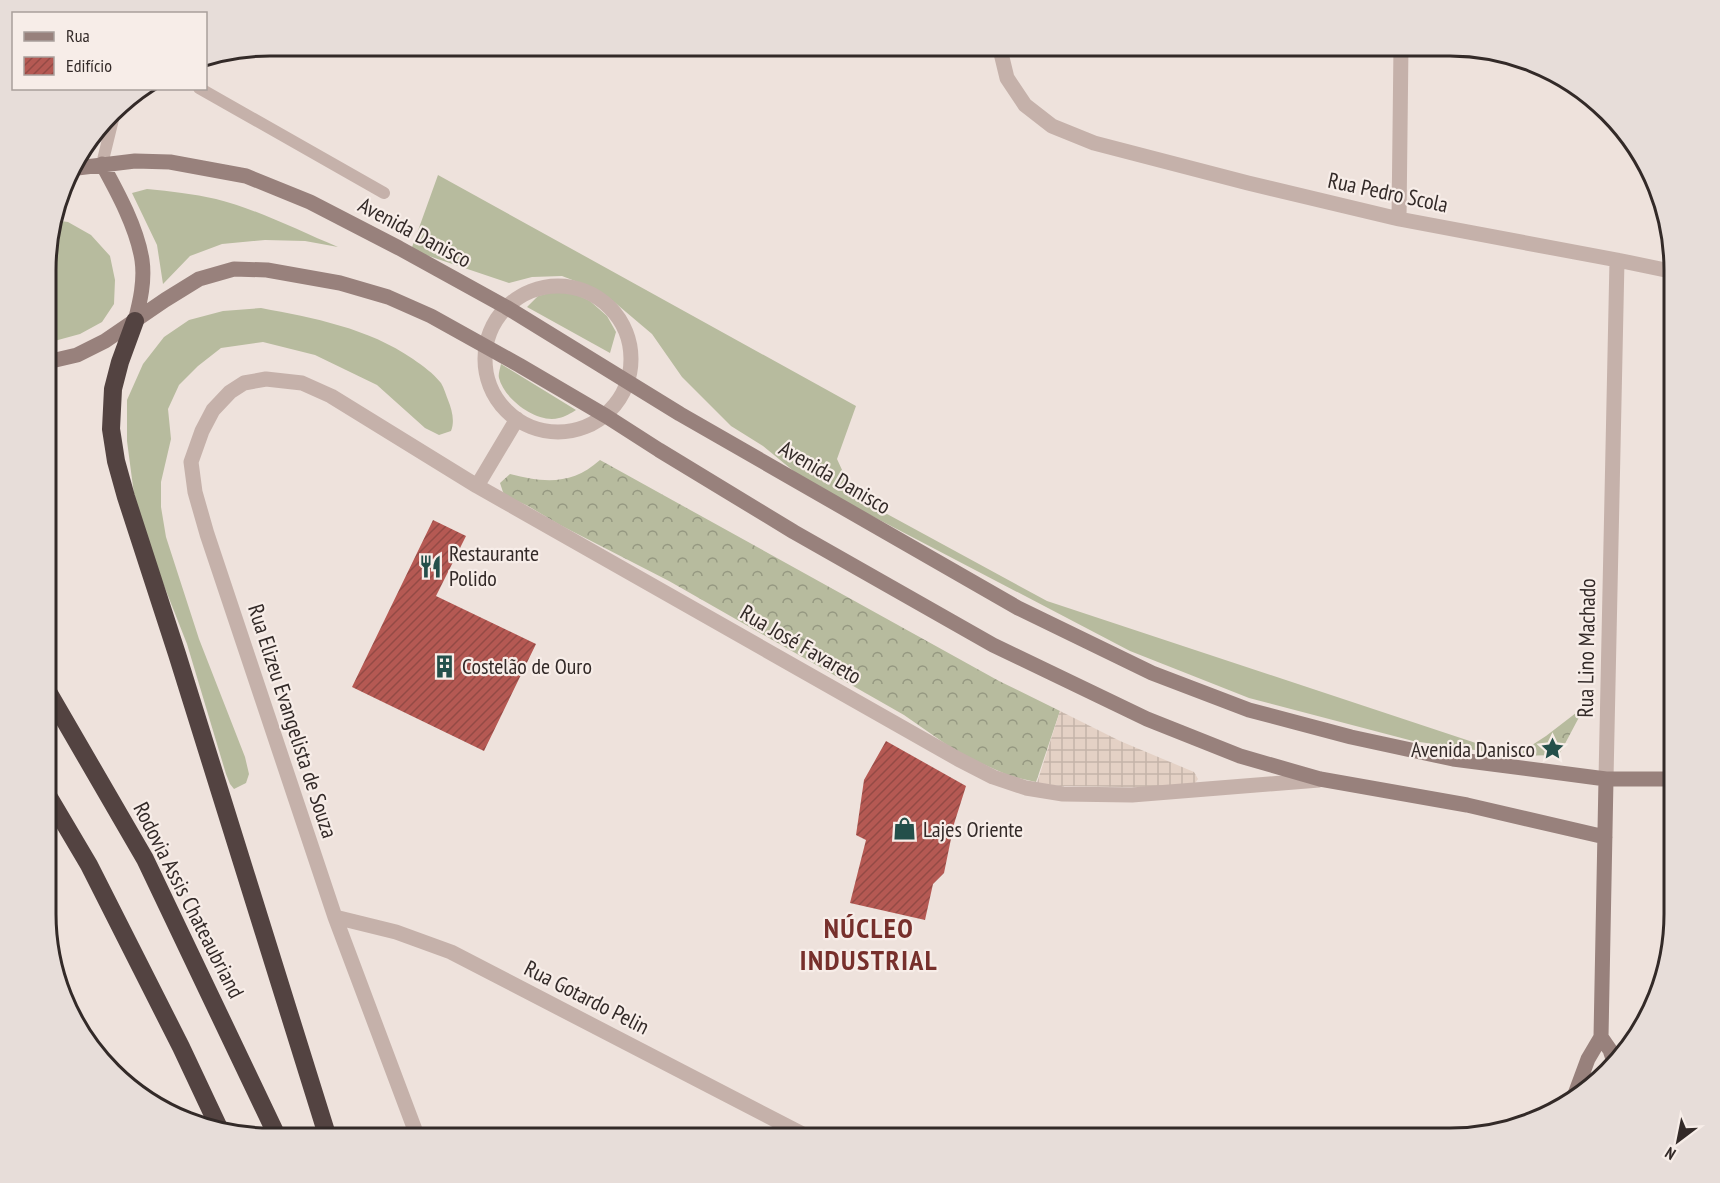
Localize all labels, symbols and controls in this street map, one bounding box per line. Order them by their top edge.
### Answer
legend [12,12,207,90]
text: Rua [66,24,90,47]
text: Edifício [66,54,112,77]
street label: Rua Pedro Scola [1325,166,1451,218]
street label: Avenida Danisco [354,191,476,273]
street label: Avenida Danisco [774,434,896,520]
place label: Restaurante Polido [449,539,539,592]
restaurant icon: Restaurante Polido [418,553,444,579]
street label: Rua Lino Machado [1571,578,1601,718]
street label: Rua José Favareto [735,598,867,690]
street label: Rua Elizeu Evangelista de Souza [242,601,344,841]
place label: Costelão de Ouro [462,652,592,680]
building icon: Costelão de Ouro [431,653,457,679]
place label: Avenida Danisco [1411,735,1535,763]
place icon: Avenida Danisco [1540,736,1566,762]
street label: Rodovia Assis Chateaubriand [127,797,251,1003]
place label: Lajes Oriente [923,815,1023,843]
shop icon: Lajes Oriente [892,816,918,842]
district label: NÚCLEO INDUSTRIAL [800,909,938,978]
street label: Rua Gotardo Pelin [520,954,654,1040]
north arrow [1648,1111,1708,1171]
text: N [1661,1143,1679,1164]

